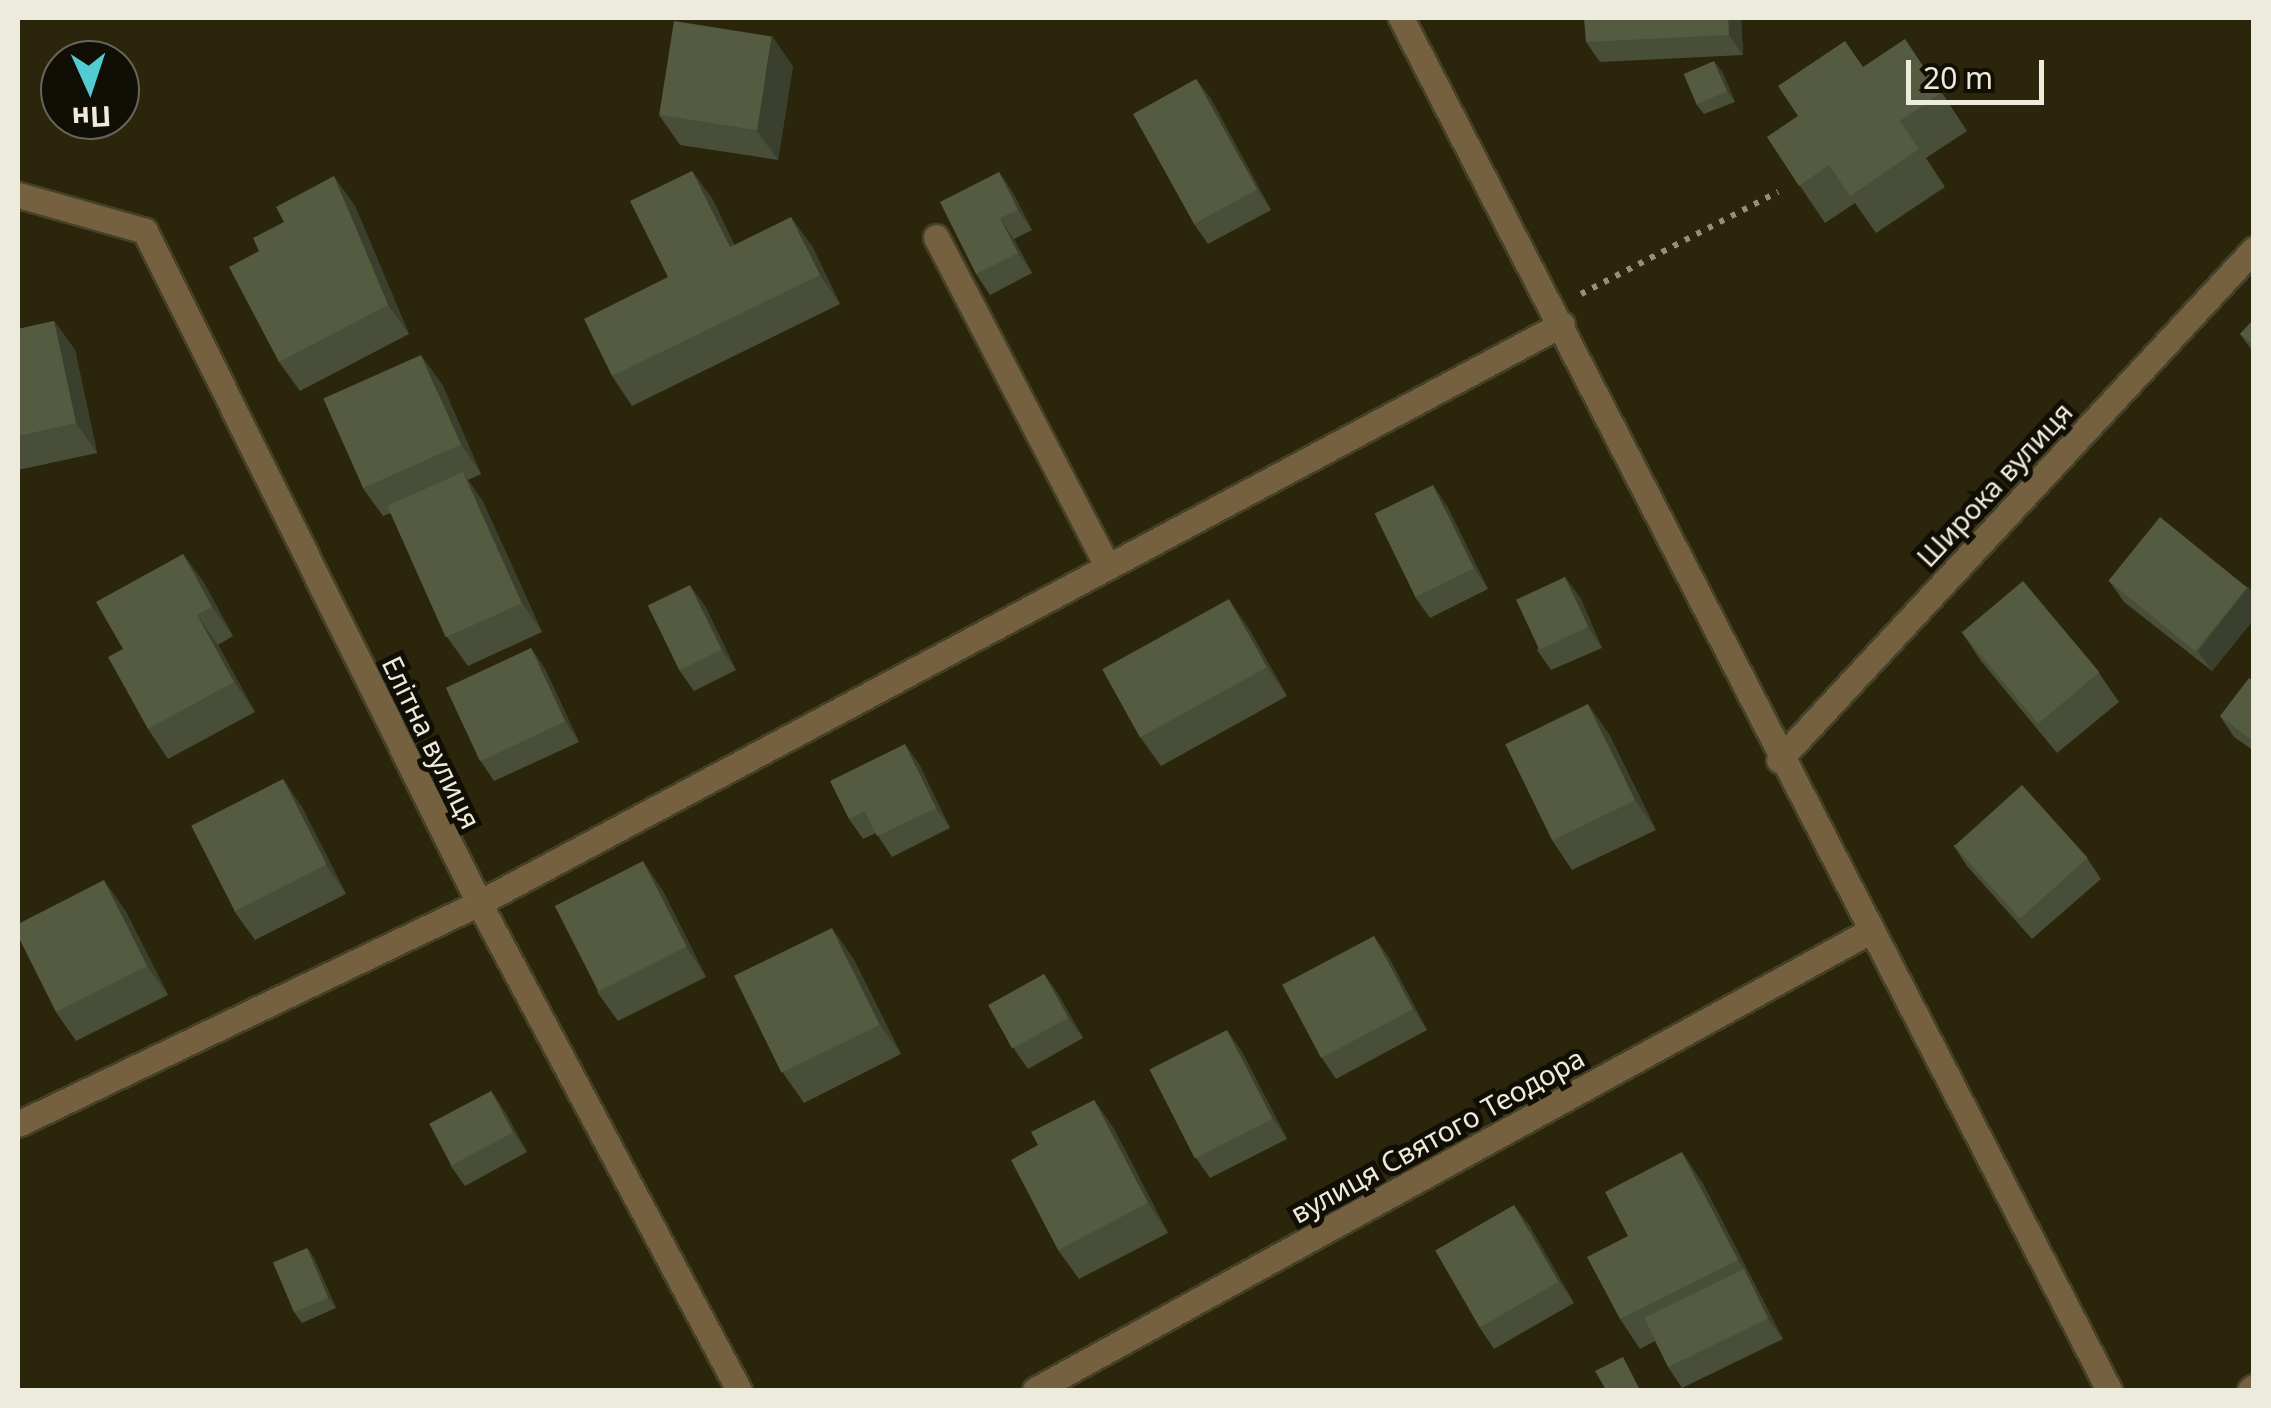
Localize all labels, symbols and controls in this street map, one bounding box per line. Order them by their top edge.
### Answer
north arrow [40,40,140,140]
scale bar [1911,40,2048,102]
text: 20 m [1923,57,1993,98]
text: Пн [71,98,112,138]
street label: Широка вулиця [1909,395,2079,573]
street label: Елітна вулиця [376,650,488,834]
street label: вулиця Святого Теодора [1284,1040,1590,1230]

